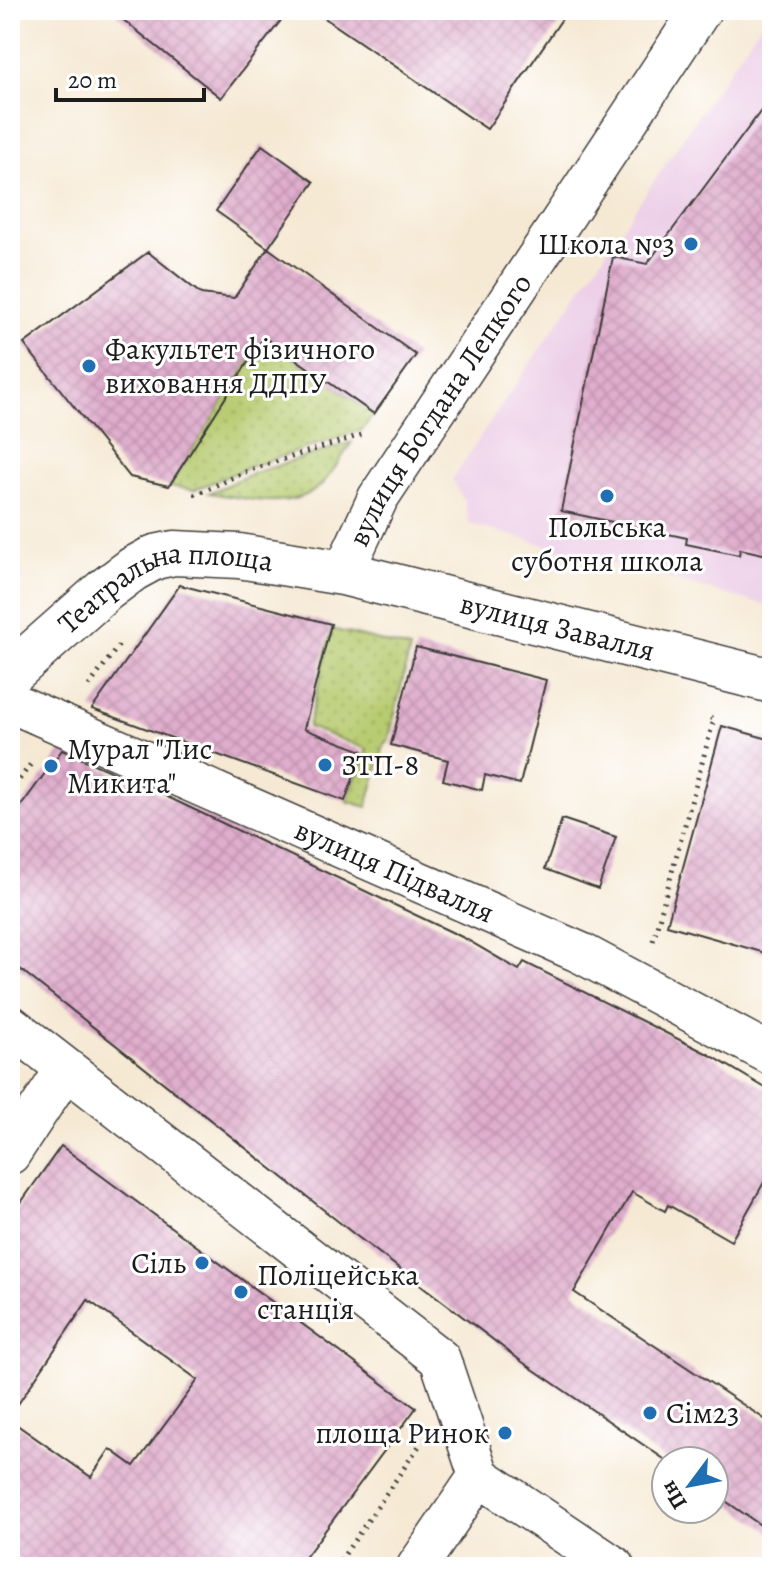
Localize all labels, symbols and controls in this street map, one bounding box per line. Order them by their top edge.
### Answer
scale bar [56,52,204,102]
text: 20 m [68,64,117,96]
place label: Школа №3 [537,224,675,264]
marker: Школа №3 [682,235,700,253]
street label: вулиця Богдана Лепкого [338,266,541,553]
place label: Факультет фізичного виховання ДДПУ [105,329,375,403]
marker: Факультет фізичного виховання ДДПУ [80,357,98,375]
marker: Польська суботня школа [598,487,616,505]
place label: Польська суботня школа [511,507,703,581]
street label: Театральна площа [49,533,277,643]
street label: вулиця Завалля [456,583,659,671]
place label: Мурал "Лис Микита" [67,729,213,803]
place label: ЗТП-8 [341,745,419,785]
marker: ЗТП-8 [316,756,334,774]
marker: Мурал "Лис Микита" [42,757,60,775]
street label: вулиця Підвалля [288,810,501,932]
place label: Сіль [131,1243,186,1283]
marker: Сіль [193,1254,211,1272]
place label: Поліцейська станція [257,1255,419,1329]
marker: Поліцейська станція [232,1283,250,1301]
place label: Сім23 [666,1393,739,1433]
marker: Сім23 [641,1404,659,1422]
place label: площа Ринок [315,1413,489,1453]
marker: площа Ринок [496,1424,514,1442]
north arrow [650,1445,730,1525]
text: Пн [654,1475,694,1515]

